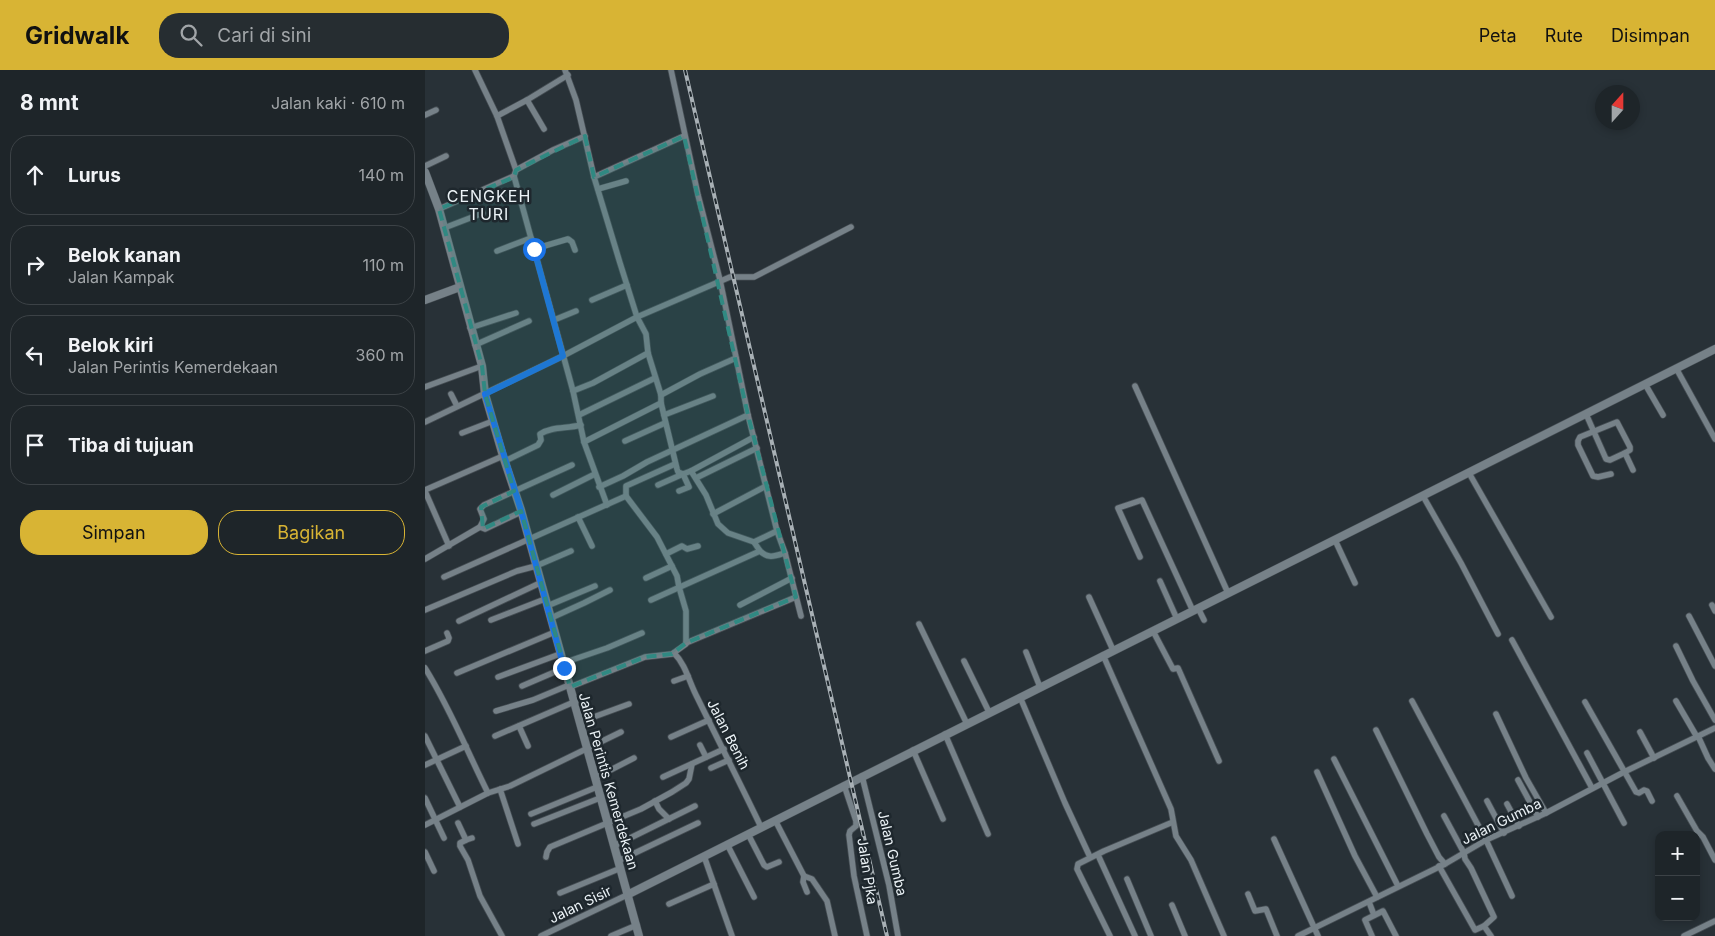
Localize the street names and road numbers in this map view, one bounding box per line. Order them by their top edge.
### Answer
street label: Jalan Perintis Kemerdekaan [576,690,642,872]
street label: Jalan Benih [704,696,754,772]
street label: Jalan Gumba [1458,794,1544,848]
street label: Jalan Gumba [875,809,911,897]
street label: Jalan Pjka [854,836,882,906]
street label: Jalan Sisir [546,882,614,926]

